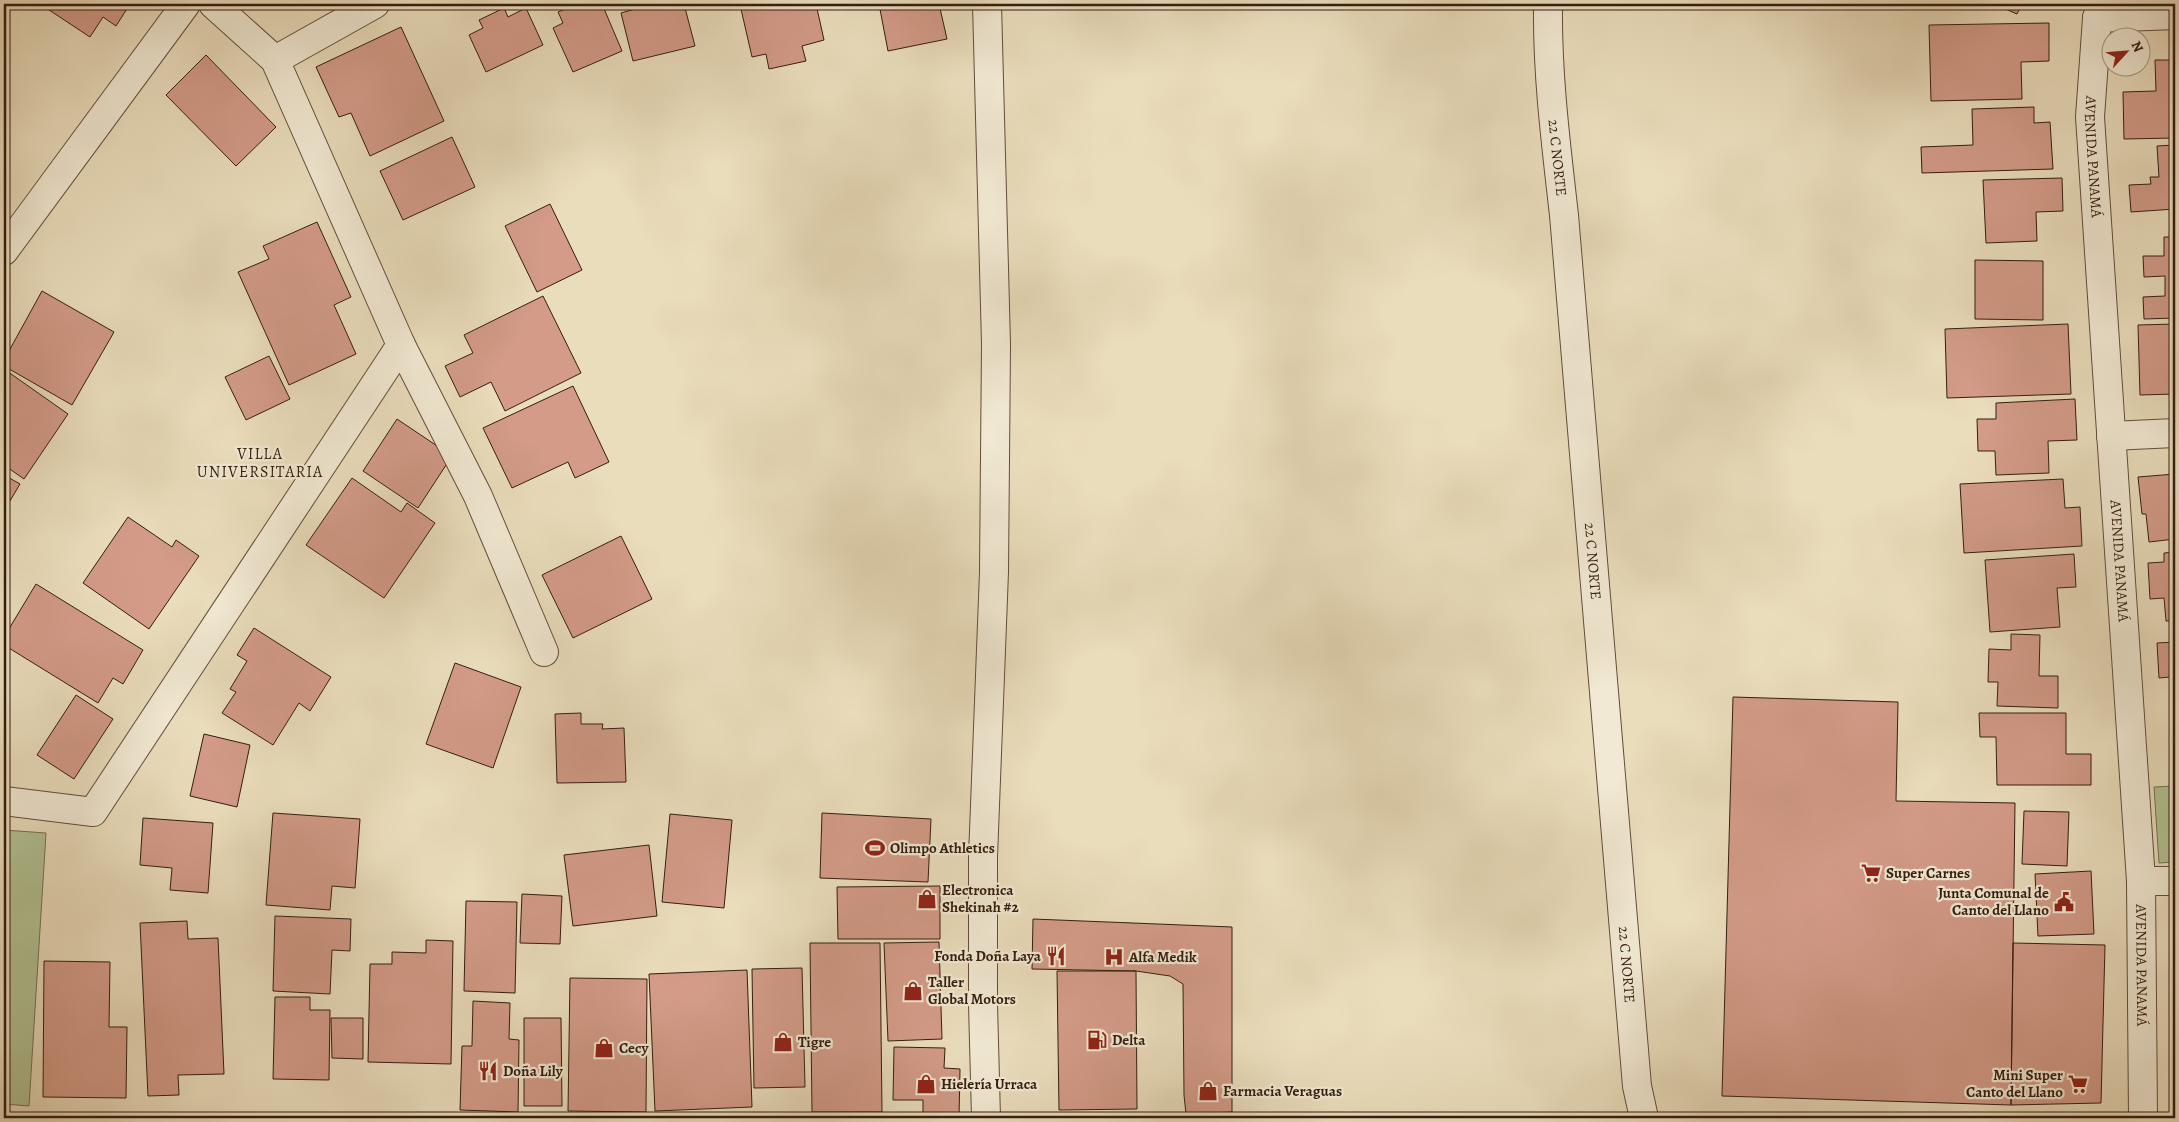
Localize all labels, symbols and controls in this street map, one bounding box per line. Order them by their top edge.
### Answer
north arrow [2102,28,2152,78]
text: N [2126,38,2148,55]
street label: AVENIDA PANAMÁ [2080,94,2107,219]
street label: 22 C NORTE [1544,118,1572,197]
district label: VILLA UNIVERSITARIA [197,443,323,483]
street label: AVENIDA PANAMÁ [2106,498,2134,623]
street label: 22 C NORTE [1580,522,1606,600]
sports icon: Olimpo Athletics [864,837,886,859]
place label: Olimpo Athletics [890,838,995,858]
supermarket icon: Super Carnes [1860,862,1882,884]
place label: Super Carnes [1886,863,1970,883]
place label: Electronica Shekinah #2 [942,880,1019,917]
place label: Junta Comunal de Canto del Llano [1938,883,2049,920]
shop icon: Electronica Shekinah #2 [916,888,938,910]
public building icon: Junta Comunal de Canto del Llano [2053,891,2075,913]
street label: AVENIDA PANAMÁ [2131,903,2152,1027]
street label: 22 C NORTE [1614,925,1640,1004]
restaurant icon: Fonda Doña Laya [1045,945,1067,967]
place label: Fonda Doña Laya [934,946,1042,966]
hospital icon: Alfa Medik [1103,946,1125,968]
place label: Alfa Medik [1128,947,1197,967]
place label: Taller Global Motors [928,972,1016,1009]
shop icon: Taller Global Motors [902,980,924,1002]
fuel station icon: Delta [1086,1029,1108,1051]
place label: Delta [1112,1030,1146,1050]
shop icon: Tigre [772,1031,794,1053]
place label: Tigre [798,1032,831,1052]
shop icon: Cecy [593,1037,615,1059]
place label: Cecy [619,1038,649,1058]
restaurant icon: Doña Lily [477,1060,499,1082]
place label: Doña Lily [503,1061,564,1081]
place label: Mini Super Canto del Llano [1966,1065,2063,1102]
shop icon: Hielería Urraca [915,1073,937,1095]
supermarket icon: Mini Super Canto del Llano [2067,1073,2089,1095]
place label: Hielería Urraca [941,1074,1038,1094]
shop icon: Farmacia Veraguas [1197,1080,1219,1102]
place label: Farmacia Veraguas [1223,1081,1342,1101]

